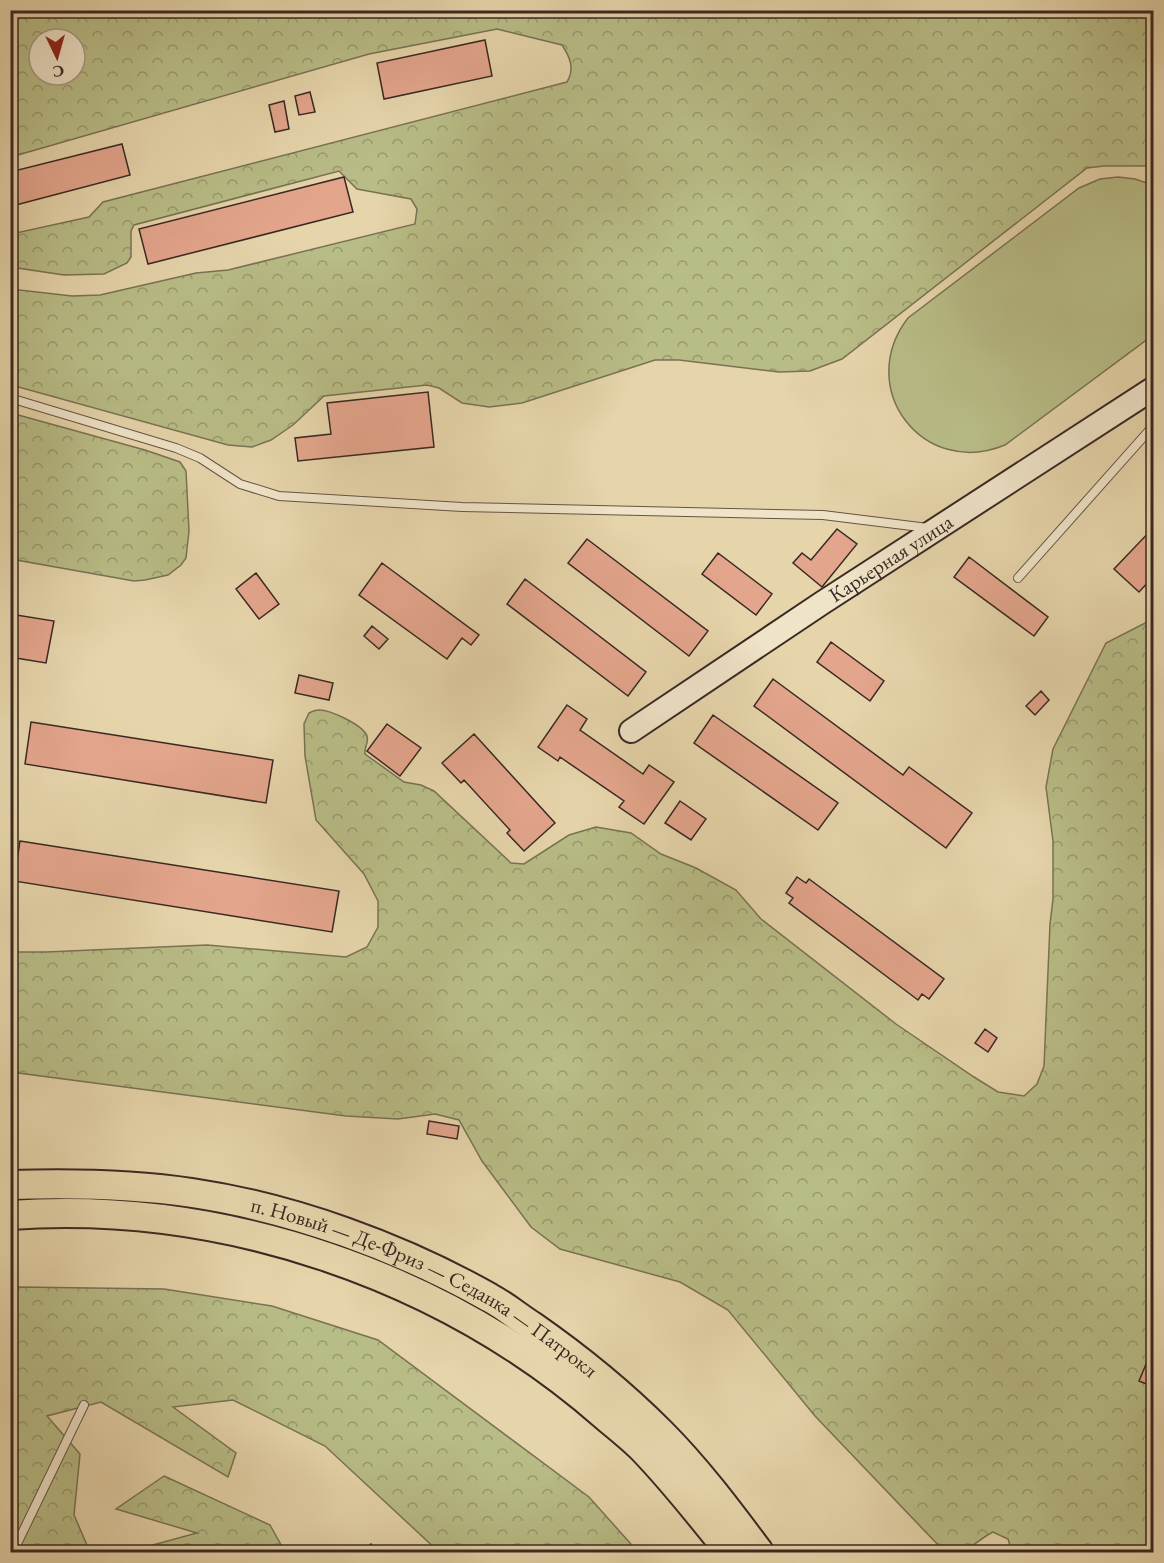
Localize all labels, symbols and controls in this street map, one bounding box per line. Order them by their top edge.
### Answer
north arrow [27,27,87,87]
text: С [52,60,65,82]
street label: Карьерная улица [823,507,958,608]
street label: п. Новый — Де-Фриз — Седанка — Патрокл [248,1191,603,1383]

